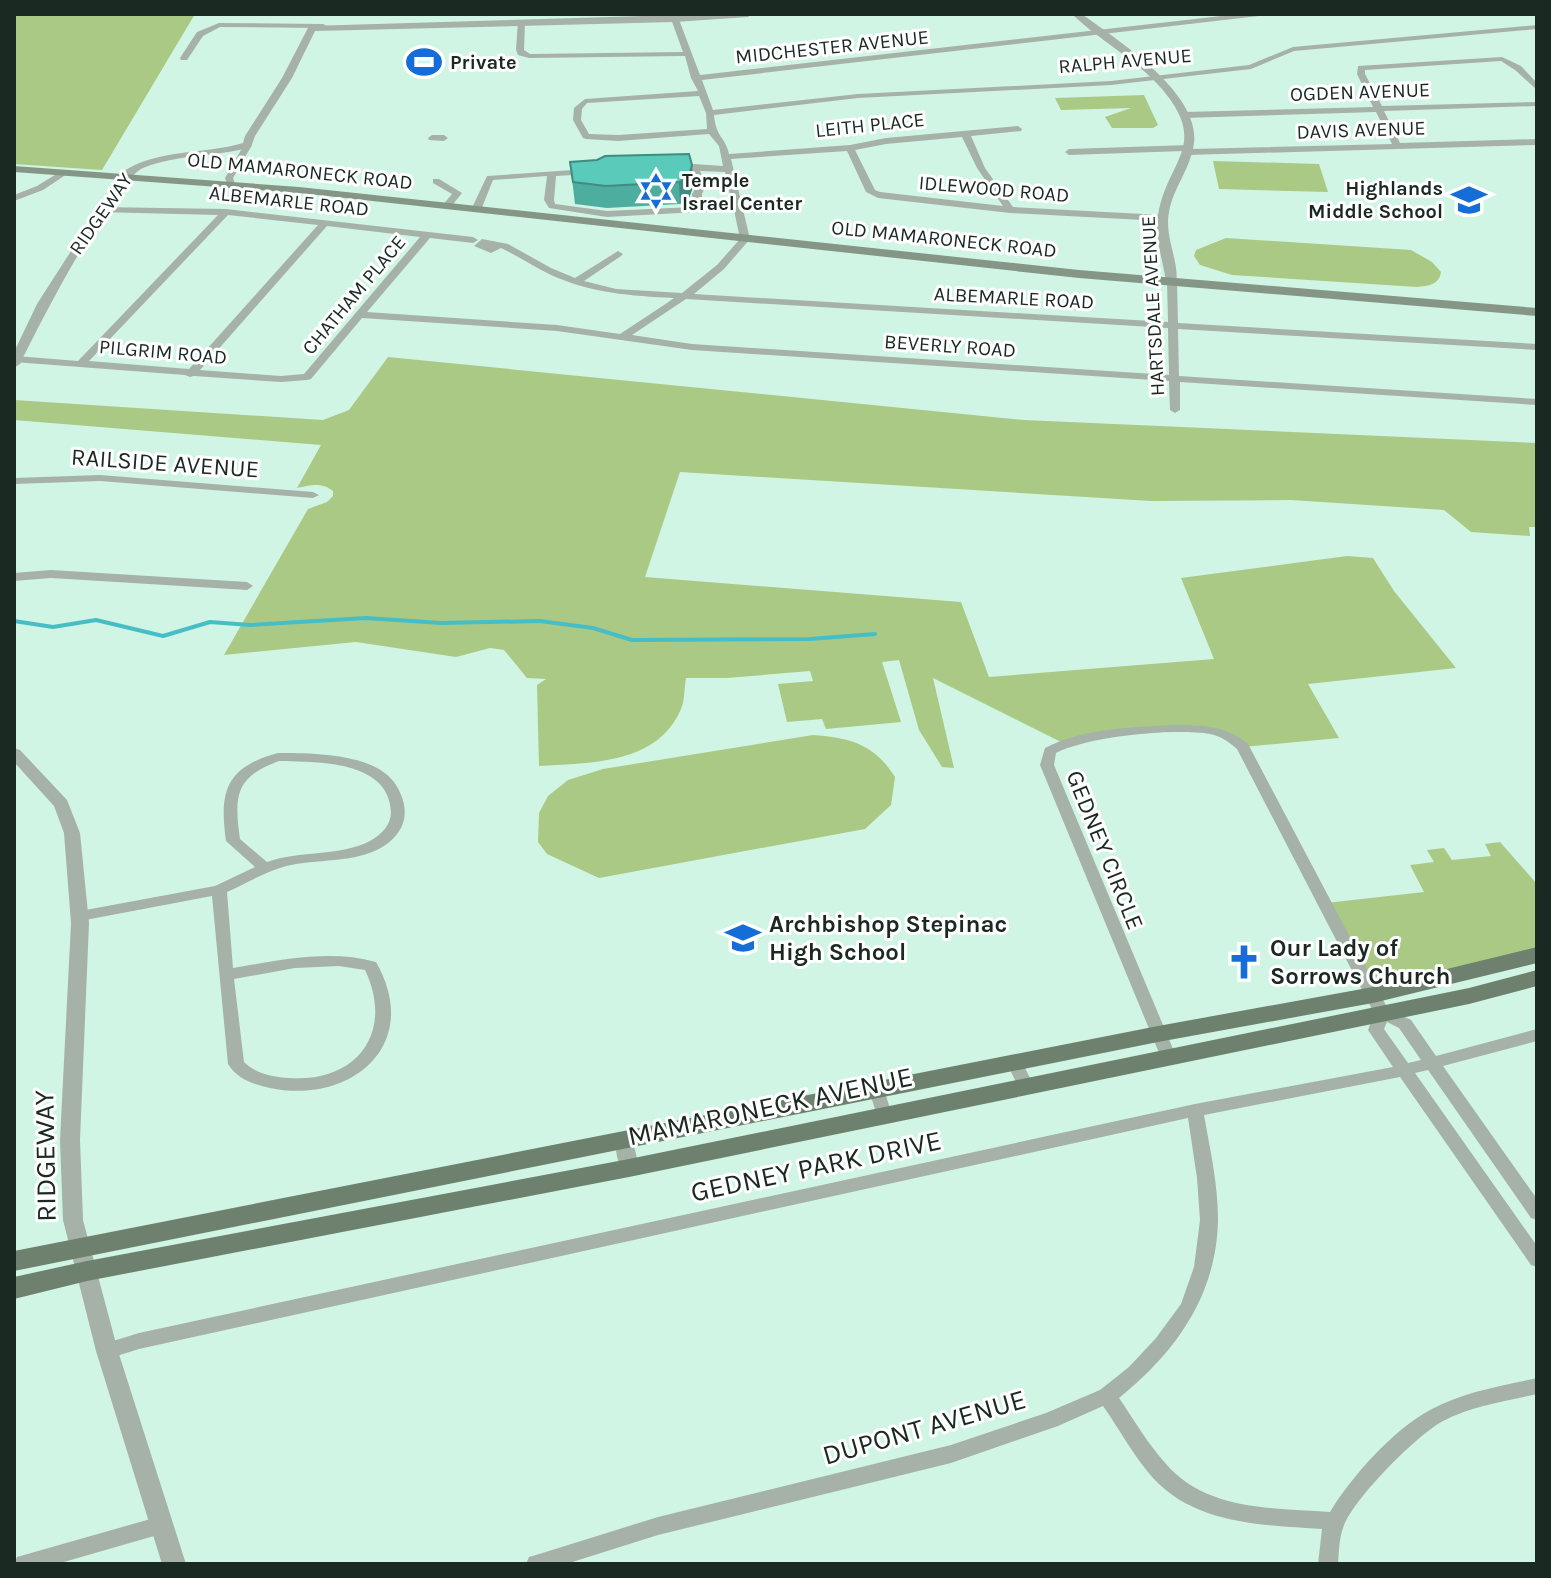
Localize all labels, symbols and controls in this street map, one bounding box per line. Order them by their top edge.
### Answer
street label: MIDCHESTER AVENUE [734,25,930,69]
sports icon: Private [405,43,443,81]
street label: RALPH AVENUE [1057,44,1193,78]
place label: Private [450,51,517,74]
street label: OGDEN AVENUE [1290,78,1430,106]
street label: LEITH PLACE [814,108,926,142]
street label: DAVIS AVENUE [1296,116,1426,144]
street label: OLD MAMARONECK ROAD [186,148,414,194]
street label: RIDGEWAY [65,169,137,259]
place label: Temple Israel Center [682,169,802,215]
street label: IDLEWOOD ROAD [918,171,1070,207]
synagogue icon: Temple Israel Center [637,172,675,210]
place label: Highlands Middle School [1308,177,1443,223]
street label: ALBEMARLE ROAD [208,181,370,221]
school or university icon: Highlands Middle School [1450,181,1488,219]
street label: HARTSDALE AVENUE [1137,215,1169,397]
street label: OLD MAMARONECK ROAD [830,216,1058,262]
street label: CHATHAM PLACE [298,231,410,359]
street label: ALBEMARLE ROAD [933,282,1095,314]
street label: BEVERLY ROAD [883,330,1017,362]
street label: PILGRIM ROAD [98,335,228,369]
street label: RAILSIDE AVENUE [70,442,260,484]
street label: GEDNEY CIRCLE [1060,766,1150,934]
place label: Archbishop Stepinac High School [769,910,1007,966]
school or university icon: Archbishop Stepinac High School [724,919,762,957]
place label: Our Lady of Sorrows Church [1270,934,1451,990]
church icon: Our Lady of Sorrows Church [1225,943,1263,981]
street label: MAMARONECK AVENUE [624,1060,916,1152]
street label: RIDGEWAY [27,1089,63,1222]
street label: GEDNEY PARK DRIVE [688,1123,944,1209]
street label: DUPONT AVENUE [818,1382,1030,1472]

